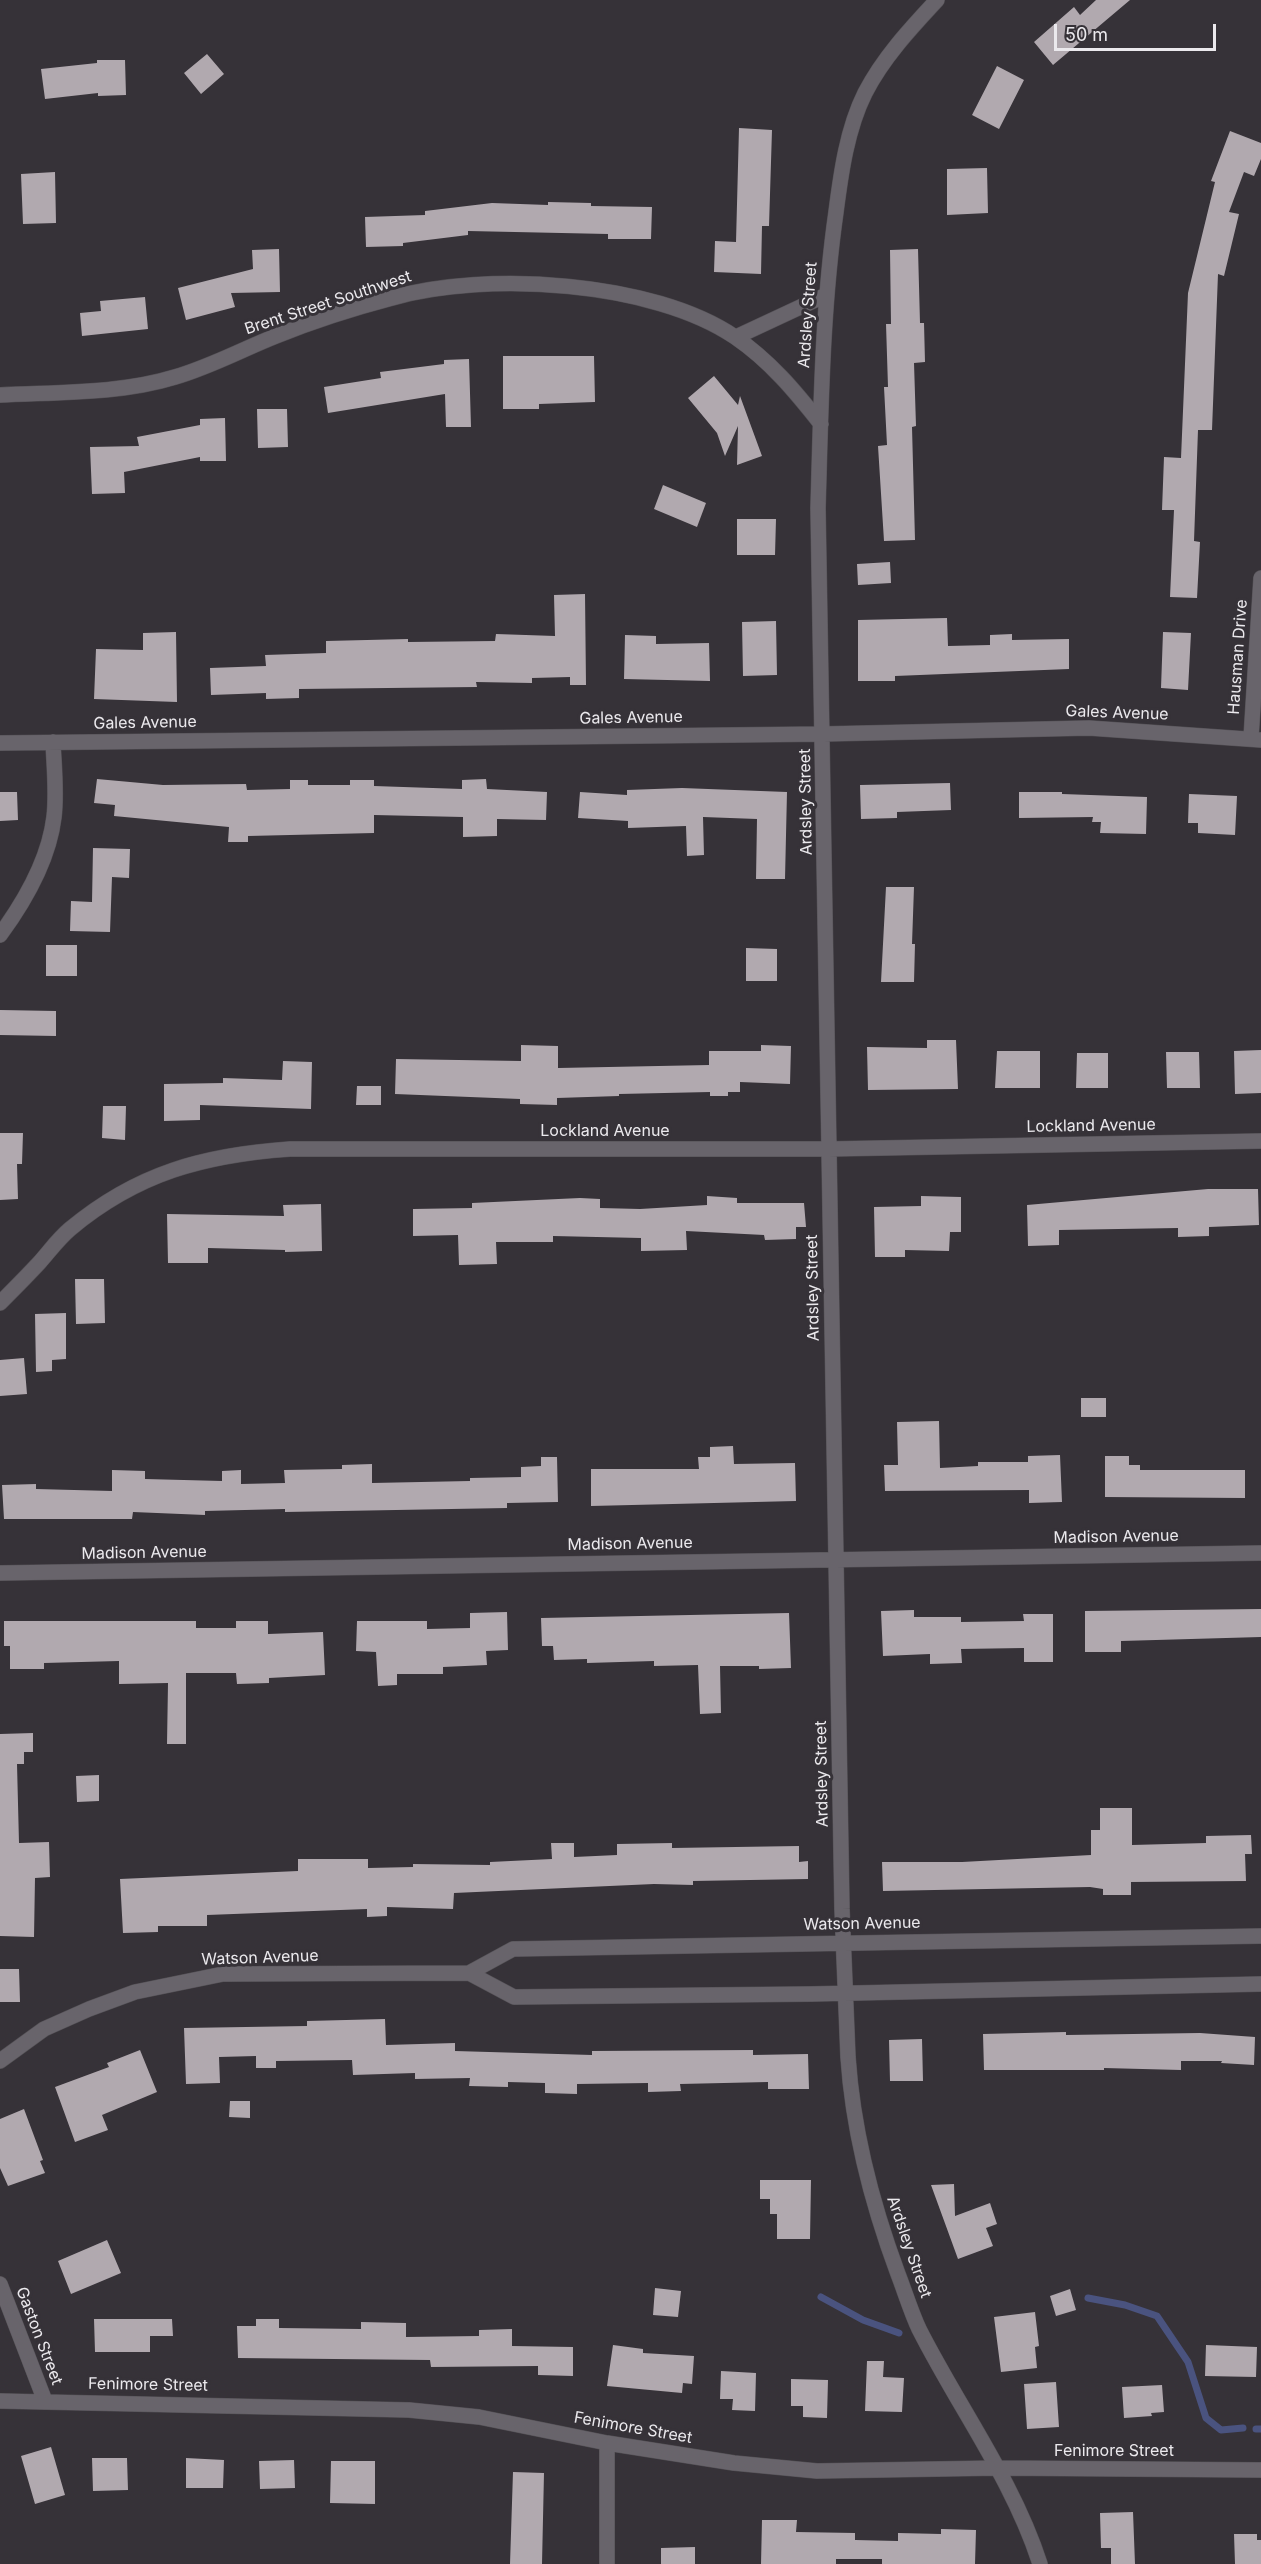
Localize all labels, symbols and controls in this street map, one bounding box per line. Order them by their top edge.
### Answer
scale bar [1057,12,1219,50]
text: 50 m [1065,24,1108,45]
street label: Ardsley Street [795,261,821,369]
street label: Brent Street Southwest [242,267,414,339]
street label: Hausman Drive [1224,599,1252,715]
street label: Gales Avenue [1065,702,1169,724]
street label: Gales Avenue [579,708,683,728]
street label: Gales Avenue [93,713,197,733]
street label: Ardsley Street [795,749,817,855]
street label: Lockland Avenue [1026,1115,1156,1137]
street label: Lockland Avenue [540,1121,670,1141]
street label: Ardsley Street [802,1235,824,1341]
street label: Madison Avenue [1053,1526,1179,1548]
street label: Madison Avenue [567,1533,693,1555]
street label: Madison Avenue [81,1542,207,1564]
street label: Ardsley Street [811,1721,833,1827]
street label: Watson Avenue [803,1913,921,1935]
street label: Watson Avenue [201,1946,319,1970]
street label: Ardsley Street [883,2193,935,2301]
street label: Gaston Street [12,2284,66,2388]
street label: Fenimore Street [88,2374,208,2396]
street label: Fenimore Street [572,2408,694,2448]
street label: Fenimore Street [1054,2441,1174,2461]

